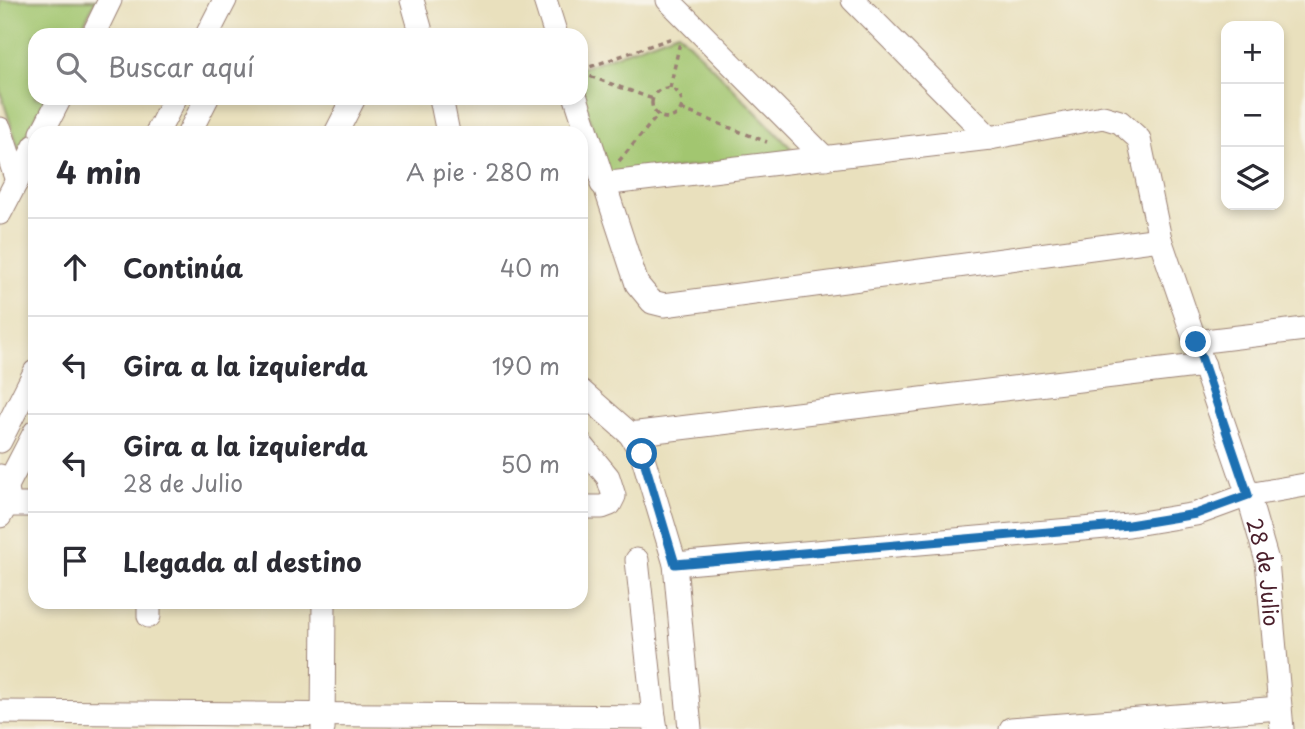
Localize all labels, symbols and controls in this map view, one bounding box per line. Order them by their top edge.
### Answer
map controls [1221,21,1284,210]
button: + [1221,21,1284,84]
search box [28,28,588,105]
text: Buscar aquí [108,47,254,86]
icon: search [52,48,90,86]
button: − [1221,84,1284,147]
button: layers [1221,147,1284,210]
text: 4 min [56,149,142,194]
text: A pie · 280 m [406,154,560,189]
icon: ahead [56,248,94,286]
text: Continúa [123,248,243,287]
text: 40 m [500,250,560,285]
route end [1180,326,1211,357]
icon: left [56,346,94,384]
text: Gira a la izquierda [123,346,368,385]
text: 190 m [492,348,560,383]
text: Gira a la izquierda [123,426,368,465]
route start [626,438,657,469]
icon: left [56,444,94,482]
text: 50 m [500,446,560,481]
text: 28 de Julio [123,465,243,500]
street label: 28 de Julio [1239,514,1289,628]
icon: arrive [56,542,94,580]
text: Llegada al destino [123,542,362,581]

